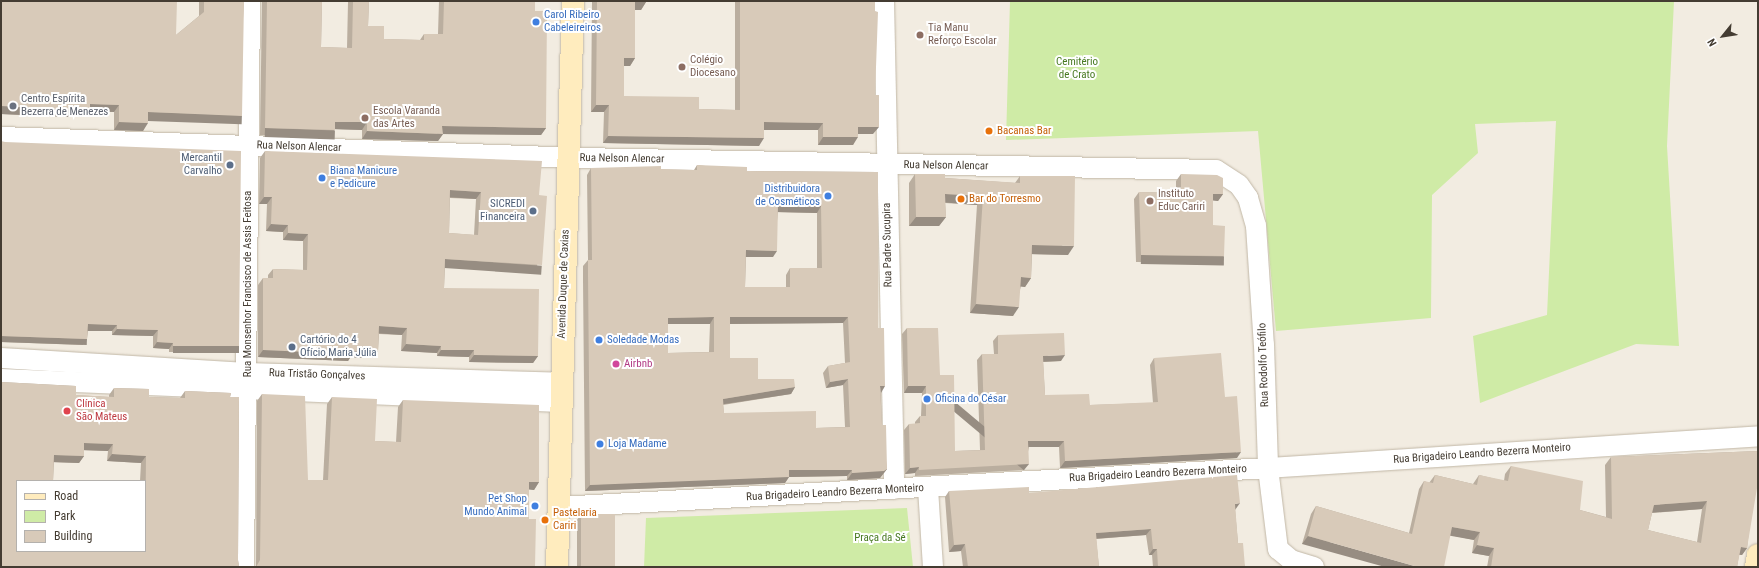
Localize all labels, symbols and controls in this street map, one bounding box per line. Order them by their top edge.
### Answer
place label: Carol Ribeiro Cabeleireiros [544,9,601,35]
north arrow [1703,16,1743,56]
marker: Carol Ribeiro Cabeleireiros [531,17,541,27]
place label: Tia Manu Reforço Escolar [928,22,997,48]
marker: Tia Manu Reforço Escolar [915,30,925,40]
text: N [1705,36,1719,48]
place label: Colégio Diocesano [690,54,736,80]
park label: Cemitério de Crato [1056,56,1098,82]
marker: Colégio Diocesano [677,62,687,72]
place label: Centro Espírita Bezerra de Menezes [21,93,108,119]
marker: Centro Espírita Bezerra de Menezes [8,101,18,111]
place label: Escola Varanda das Artes [373,105,440,131]
marker: Escola Varanda das Artes [360,113,370,123]
place label: Bacanas Bar [997,124,1051,138]
marker: Bacanas Bar [984,126,994,136]
street label: Rua Nelson Alencar [256,139,342,155]
place label: Mercantil Carvalho [181,152,222,178]
street label: Rua Nelson Alencar [579,152,665,166]
street label: Rua Nelson Alencar [903,159,989,173]
marker: Mercantil Carvalho [225,160,235,170]
place label: Biana Manicure e Pedicure [330,165,397,191]
marker: Biana Manicure e Pedicure [317,173,327,183]
place label: Distribuidora de Cosméticos [755,183,820,209]
place label: Instituto Educ Cariri [1158,188,1205,214]
street label: Rua Monsenhor Francisco de Assis Feitosa [241,191,255,377]
marker: Distribuidora de Cosméticos [823,191,833,201]
place label: Bar do Torresmo [969,192,1041,206]
marker: Bar do Torresmo [956,194,966,204]
marker: Instituto Educ Cariri [1145,196,1155,206]
place label: SICREDI Financeira [480,198,525,224]
street label: Rua Padre Sucupira [881,203,895,287]
marker: SICREDI Financeira [528,206,538,216]
street label: Avenida Duque de Caxias [555,229,573,339]
street label: Rua Rodolfo Teófilo [1256,322,1272,408]
place label: Soledade Modas [607,333,679,347]
place label: Cartório do 4 Ofício Maria Júlia [300,334,377,360]
marker: Soledade Modas [594,335,604,345]
marker: Cartório do 4 Ofício Maria Júlia [287,342,297,352]
place label: Airbnb [624,357,652,371]
marker: Airbnb [611,359,621,369]
street label: Rua Tristão Gonçalves [268,367,366,383]
place label: Oficina do César [935,392,1006,406]
marker: Oficina do César [922,394,932,404]
place label: Clínica São Mateus [76,398,127,424]
marker: Clínica São Mateus [61,405,73,417]
place label: Loja Madame [608,437,667,451]
marker: Loja Madame [595,439,605,449]
street label: Rua Brigadeiro Leandro Bezerra Monteiro [1393,441,1571,467]
street label: Rua Brigadeiro Leandro Bezerra Monteiro [1069,463,1247,485]
legend [16,480,146,552]
street label: Rua Brigadeiro Leandro Bezerra Monteiro [746,482,924,504]
text: Road [54,489,78,503]
place label: Pet Shop Mundo Animal [464,493,527,519]
marker: Pet Shop Mundo Animal [530,501,540,511]
place label: Pastelaria Cariri [553,507,597,533]
text: Park [54,509,75,523]
marker: Pastelaria Cariri [540,515,550,525]
text: Building [54,529,92,543]
park label: Praça da Sé [854,531,906,545]

